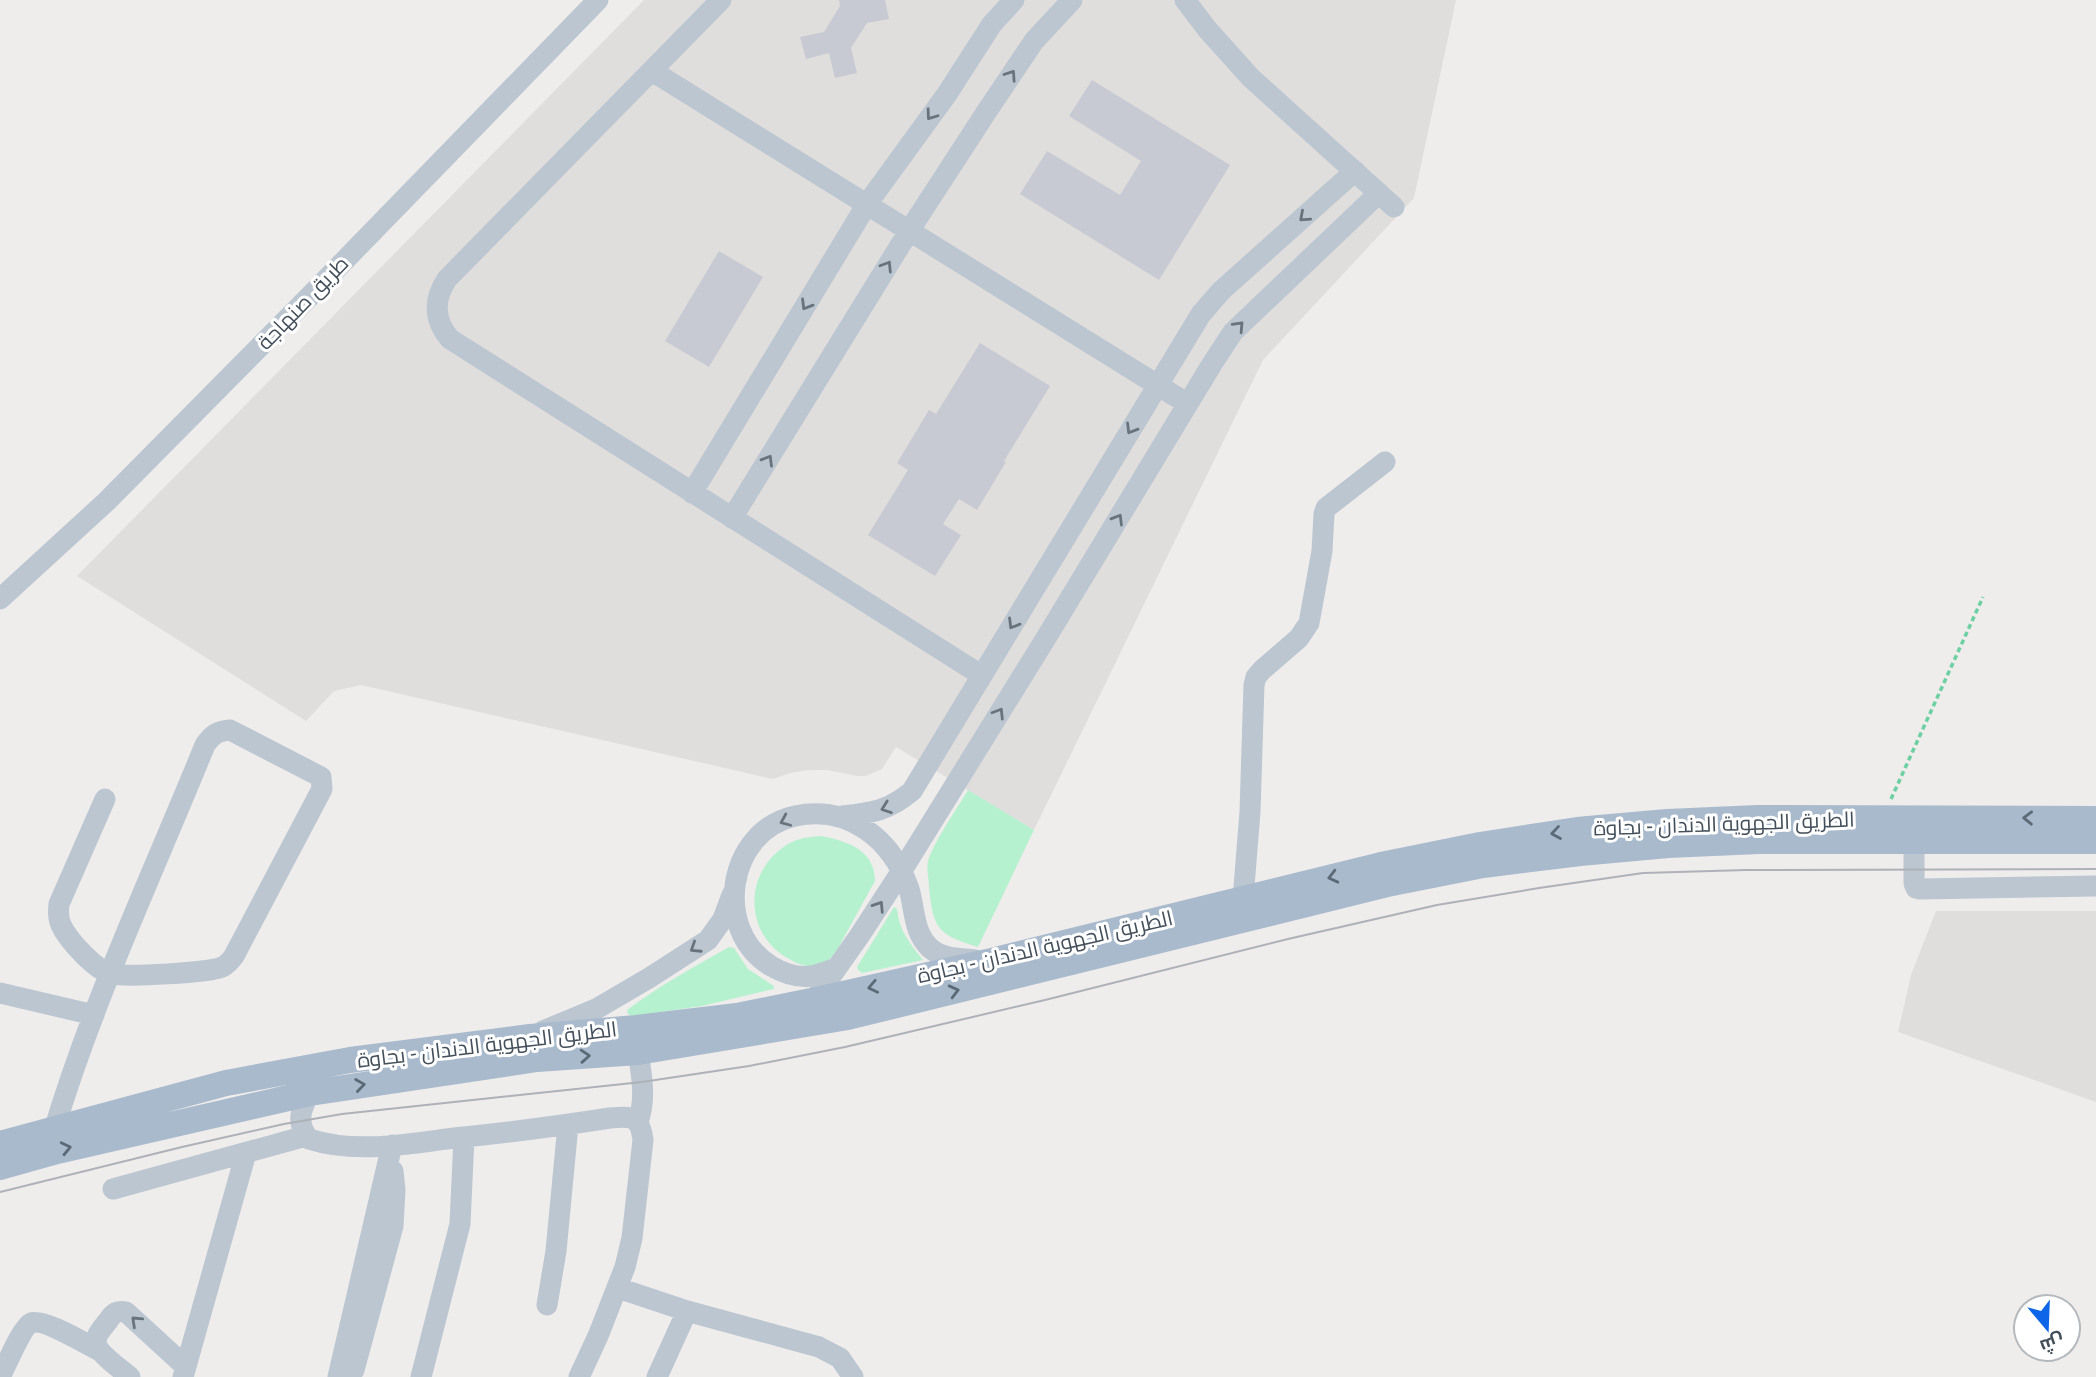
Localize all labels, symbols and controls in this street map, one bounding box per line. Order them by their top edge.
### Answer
one-way arrow [1003,70,1015,83]
one-way arrow [927,107,940,120]
one-way arrow [1299,209,1312,221]
street label: طريق صنهاجة [253,251,354,355]
one-way arrow [879,261,892,274]
one-way arrow [801,297,814,310]
one-way arrow [1231,322,1244,335]
one-way arrow [1126,422,1139,435]
one-way arrow [759,454,772,467]
one-way arrow [1110,513,1123,526]
one-way arrow [1008,616,1021,629]
one-way arrow [991,707,1004,720]
one-way arrow [880,800,892,814]
street label: الطريق الجهوية الدندان - بجاوة [1593,807,1855,842]
one-way arrow [2022,810,2033,826]
one-way arrow [779,813,792,827]
one-way arrow [1550,825,1562,840]
one-way arrow [1327,869,1339,883]
one-way arrow [871,900,884,913]
street label: الطريق الجهوية الدندان - بجاوة [915,906,1175,989]
one-way arrow [690,939,703,952]
one-way arrow [867,979,879,994]
one-way arrow [948,985,960,999]
street label: الطريق الجهوية الدندان - بجاوة [356,1017,618,1074]
one-way arrow [580,1049,591,1064]
one-way arrow [354,1078,366,1093]
one-way arrow [60,1142,72,1157]
north arrow [2012,1293,2082,1363]
one-way arrow [131,1316,144,1329]
text: ش [2037,1329,2068,1358]

